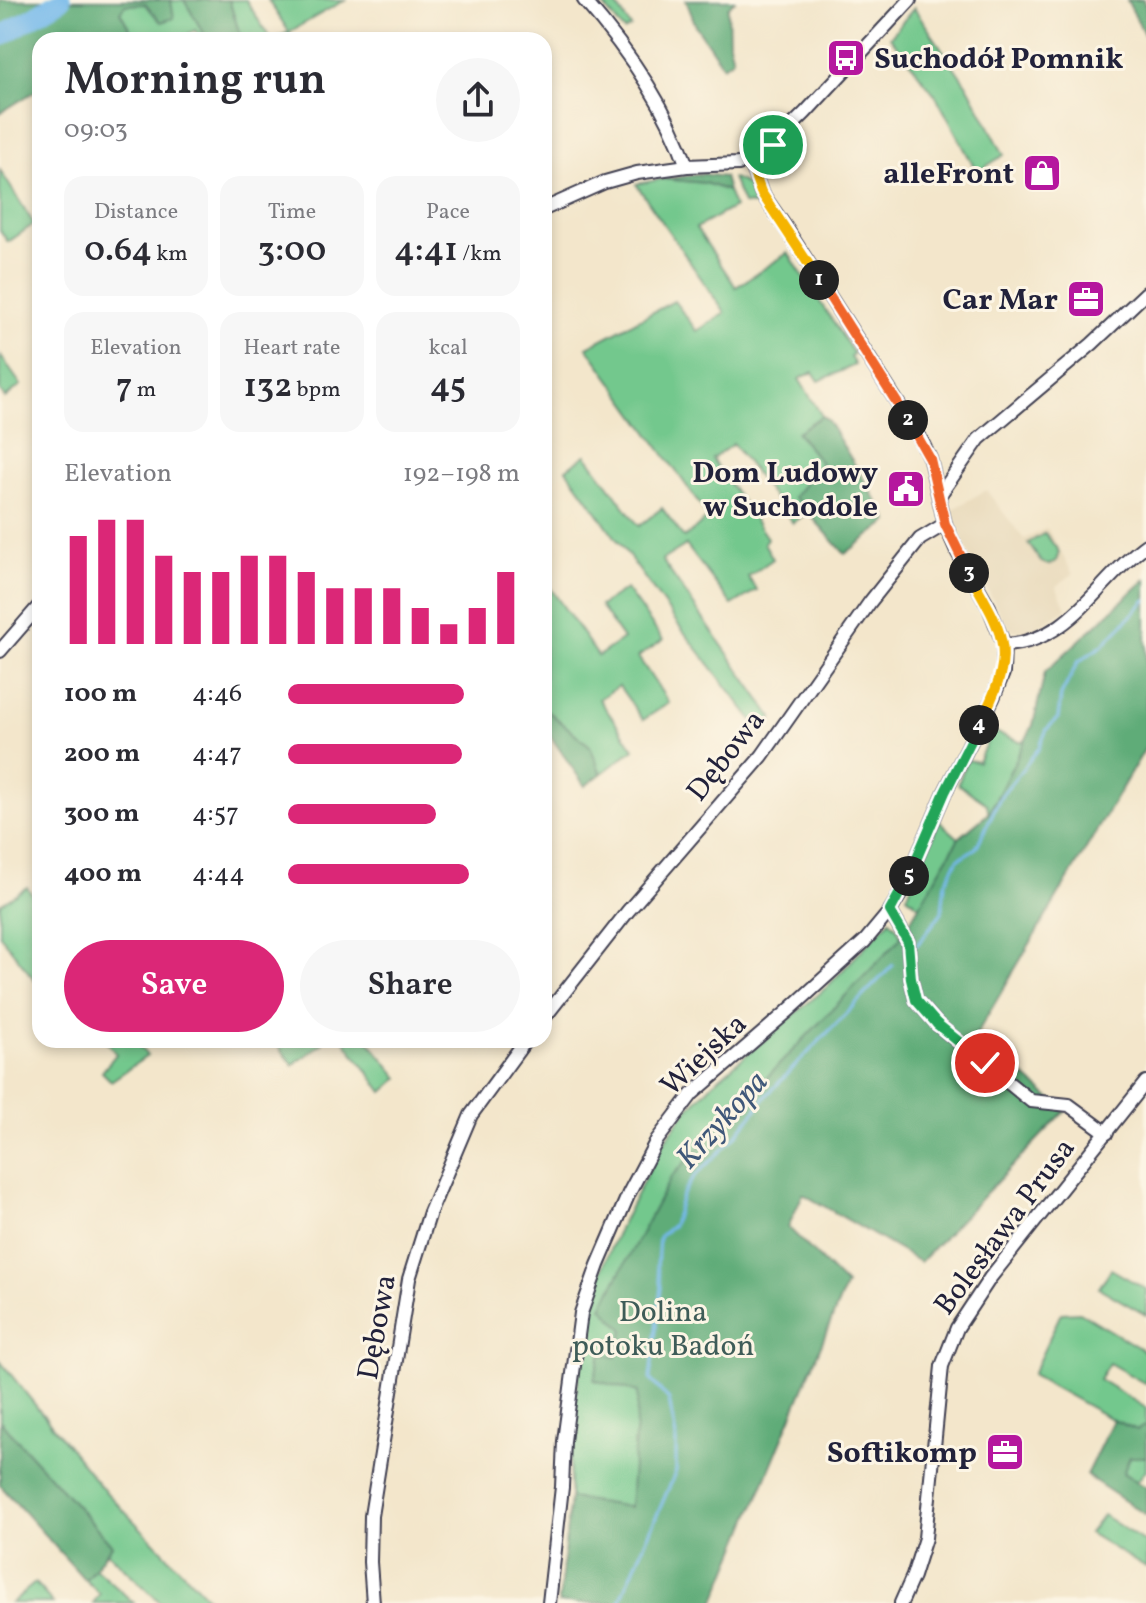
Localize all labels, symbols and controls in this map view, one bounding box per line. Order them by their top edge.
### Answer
bus stop icon: Suchodół Pomnik [825,37,867,79]
place label: Suchodół Pomnik [874,39,1124,81]
text: Morning run [64,51,326,112]
button: share [436,58,520,142]
pin [739,111,807,179]
text: 09:03 [64,112,128,148]
icon: arrive [751,123,795,167]
shop icon: alleFront [1021,152,1063,194]
place label: alleFront [883,154,1014,196]
text: Distance [94,197,178,228]
text: Time [268,197,316,228]
text: Pace [426,197,470,228]
text: 0.64 [84,228,152,275]
text: 3:00 [258,228,326,275]
text: 4:41 [394,228,458,275]
text: km [152,239,188,270]
text: /km [458,239,502,270]
pin: 1 [799,260,839,300]
text: 1 [815,264,823,295]
office icon: Car Mar [1065,278,1107,320]
place label: Car Mar [942,280,1058,322]
text: Elevation [90,333,182,364]
text: Heart rate [243,333,341,364]
text: kcal [428,333,468,364]
text: 7 [116,364,132,411]
text: 132 [243,364,292,411]
text: 45 [430,364,466,411]
text: m [132,375,156,406]
text: bpm [292,375,341,406]
pin: 2 [888,400,928,440]
text: 2 [902,404,914,435]
place label: Dom Ludowy w Suchodole [692,453,878,529]
text: Elevation [64,456,172,492]
text: 192–198 m [403,456,520,492]
public building icon: Dom Ludowy w Suchodole [885,468,927,510]
pin: 3 [949,553,989,593]
text: 3 [963,557,975,588]
text: 100 m [64,676,137,712]
text: 4:46 [192,676,242,712]
street label: Dębowa [677,701,776,811]
pin: 4 [959,705,999,745]
text: 4 [972,709,986,740]
text: 200 m [64,736,140,772]
text: 4:47 [192,736,242,772]
text: 300 m [64,796,140,832]
text: 4:57 [192,796,239,832]
text: 400 m [64,856,142,892]
text: 4:44 [192,856,245,892]
pin: 5 [889,856,929,896]
text: 5 [904,860,914,891]
button: Save [64,940,284,1032]
button: Share [300,940,520,1032]
street label: Wiejska [652,1004,757,1107]
pin [951,1029,1019,1097]
icon: check [963,1041,1007,1085]
water label: Krzykopa [667,1062,779,1180]
street label: Bolesława Prusa [925,1130,1086,1325]
street label: Dębowa [348,1271,408,1383]
park label: Dolina potoku Badoń [572,1292,754,1368]
office icon: Softikomp [984,1431,1026,1473]
place label: Softikomp [827,1433,977,1475]

